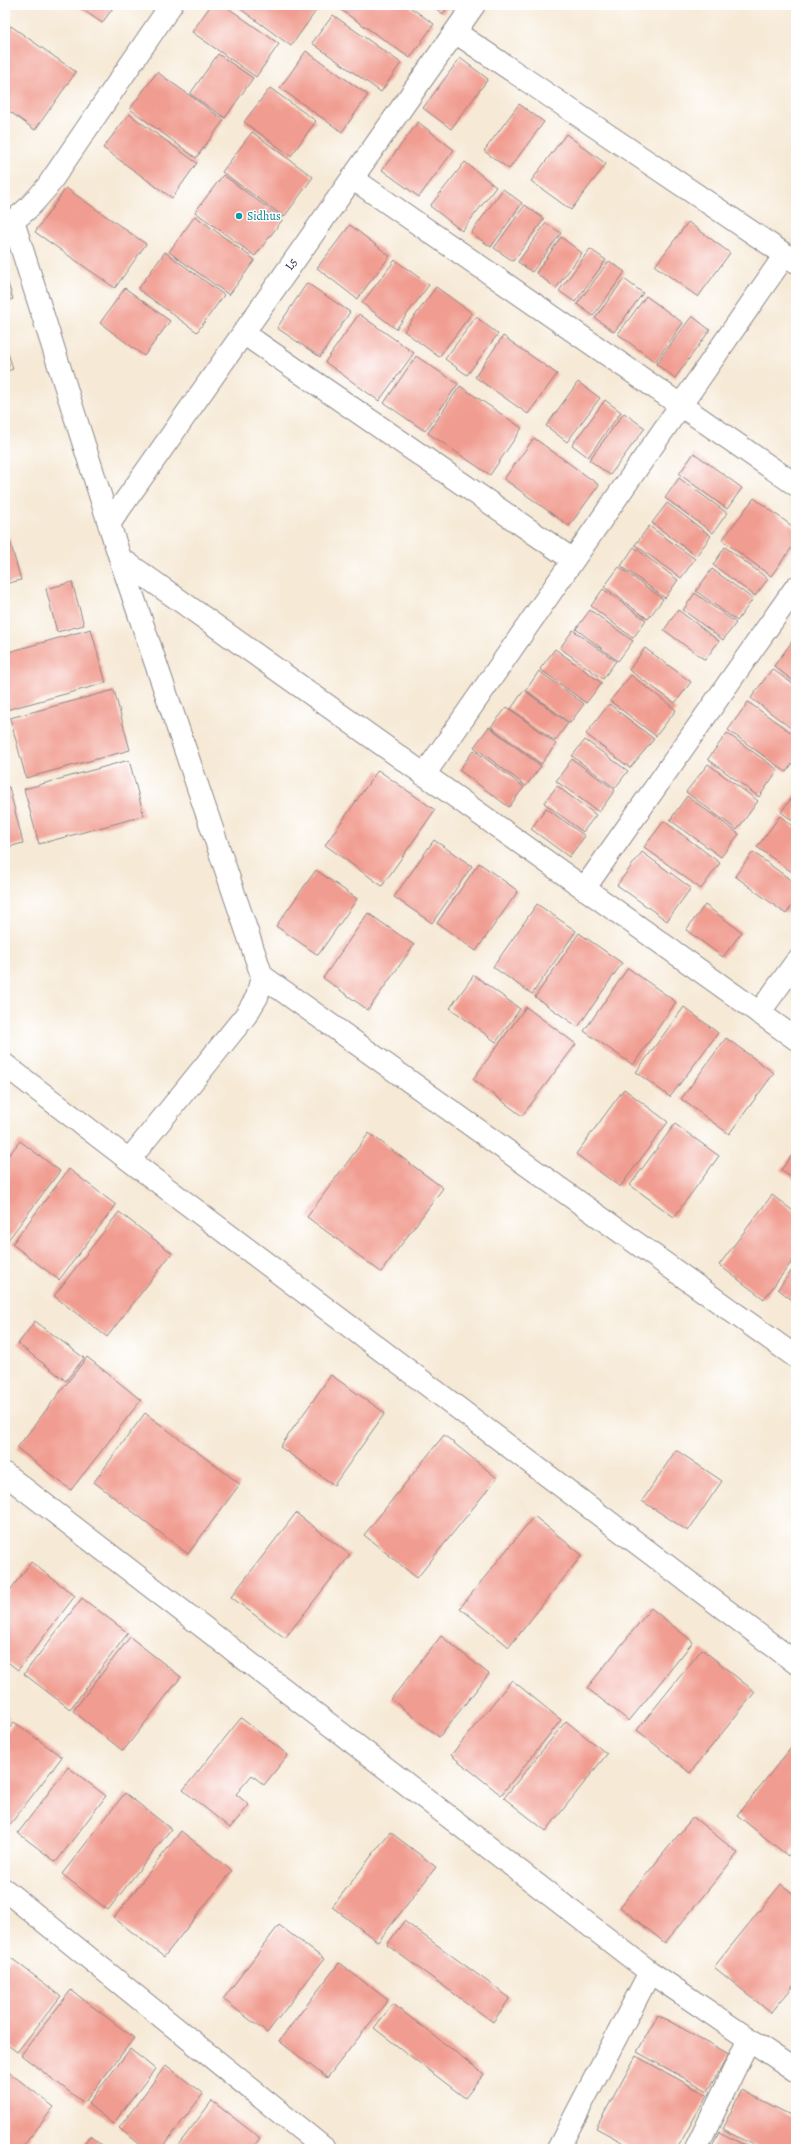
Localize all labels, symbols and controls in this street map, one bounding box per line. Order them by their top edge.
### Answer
place label: Sidhus [247,208,281,224]
marker: Sidhus [234,211,244,221]
street label: L5 [281,255,301,273]

